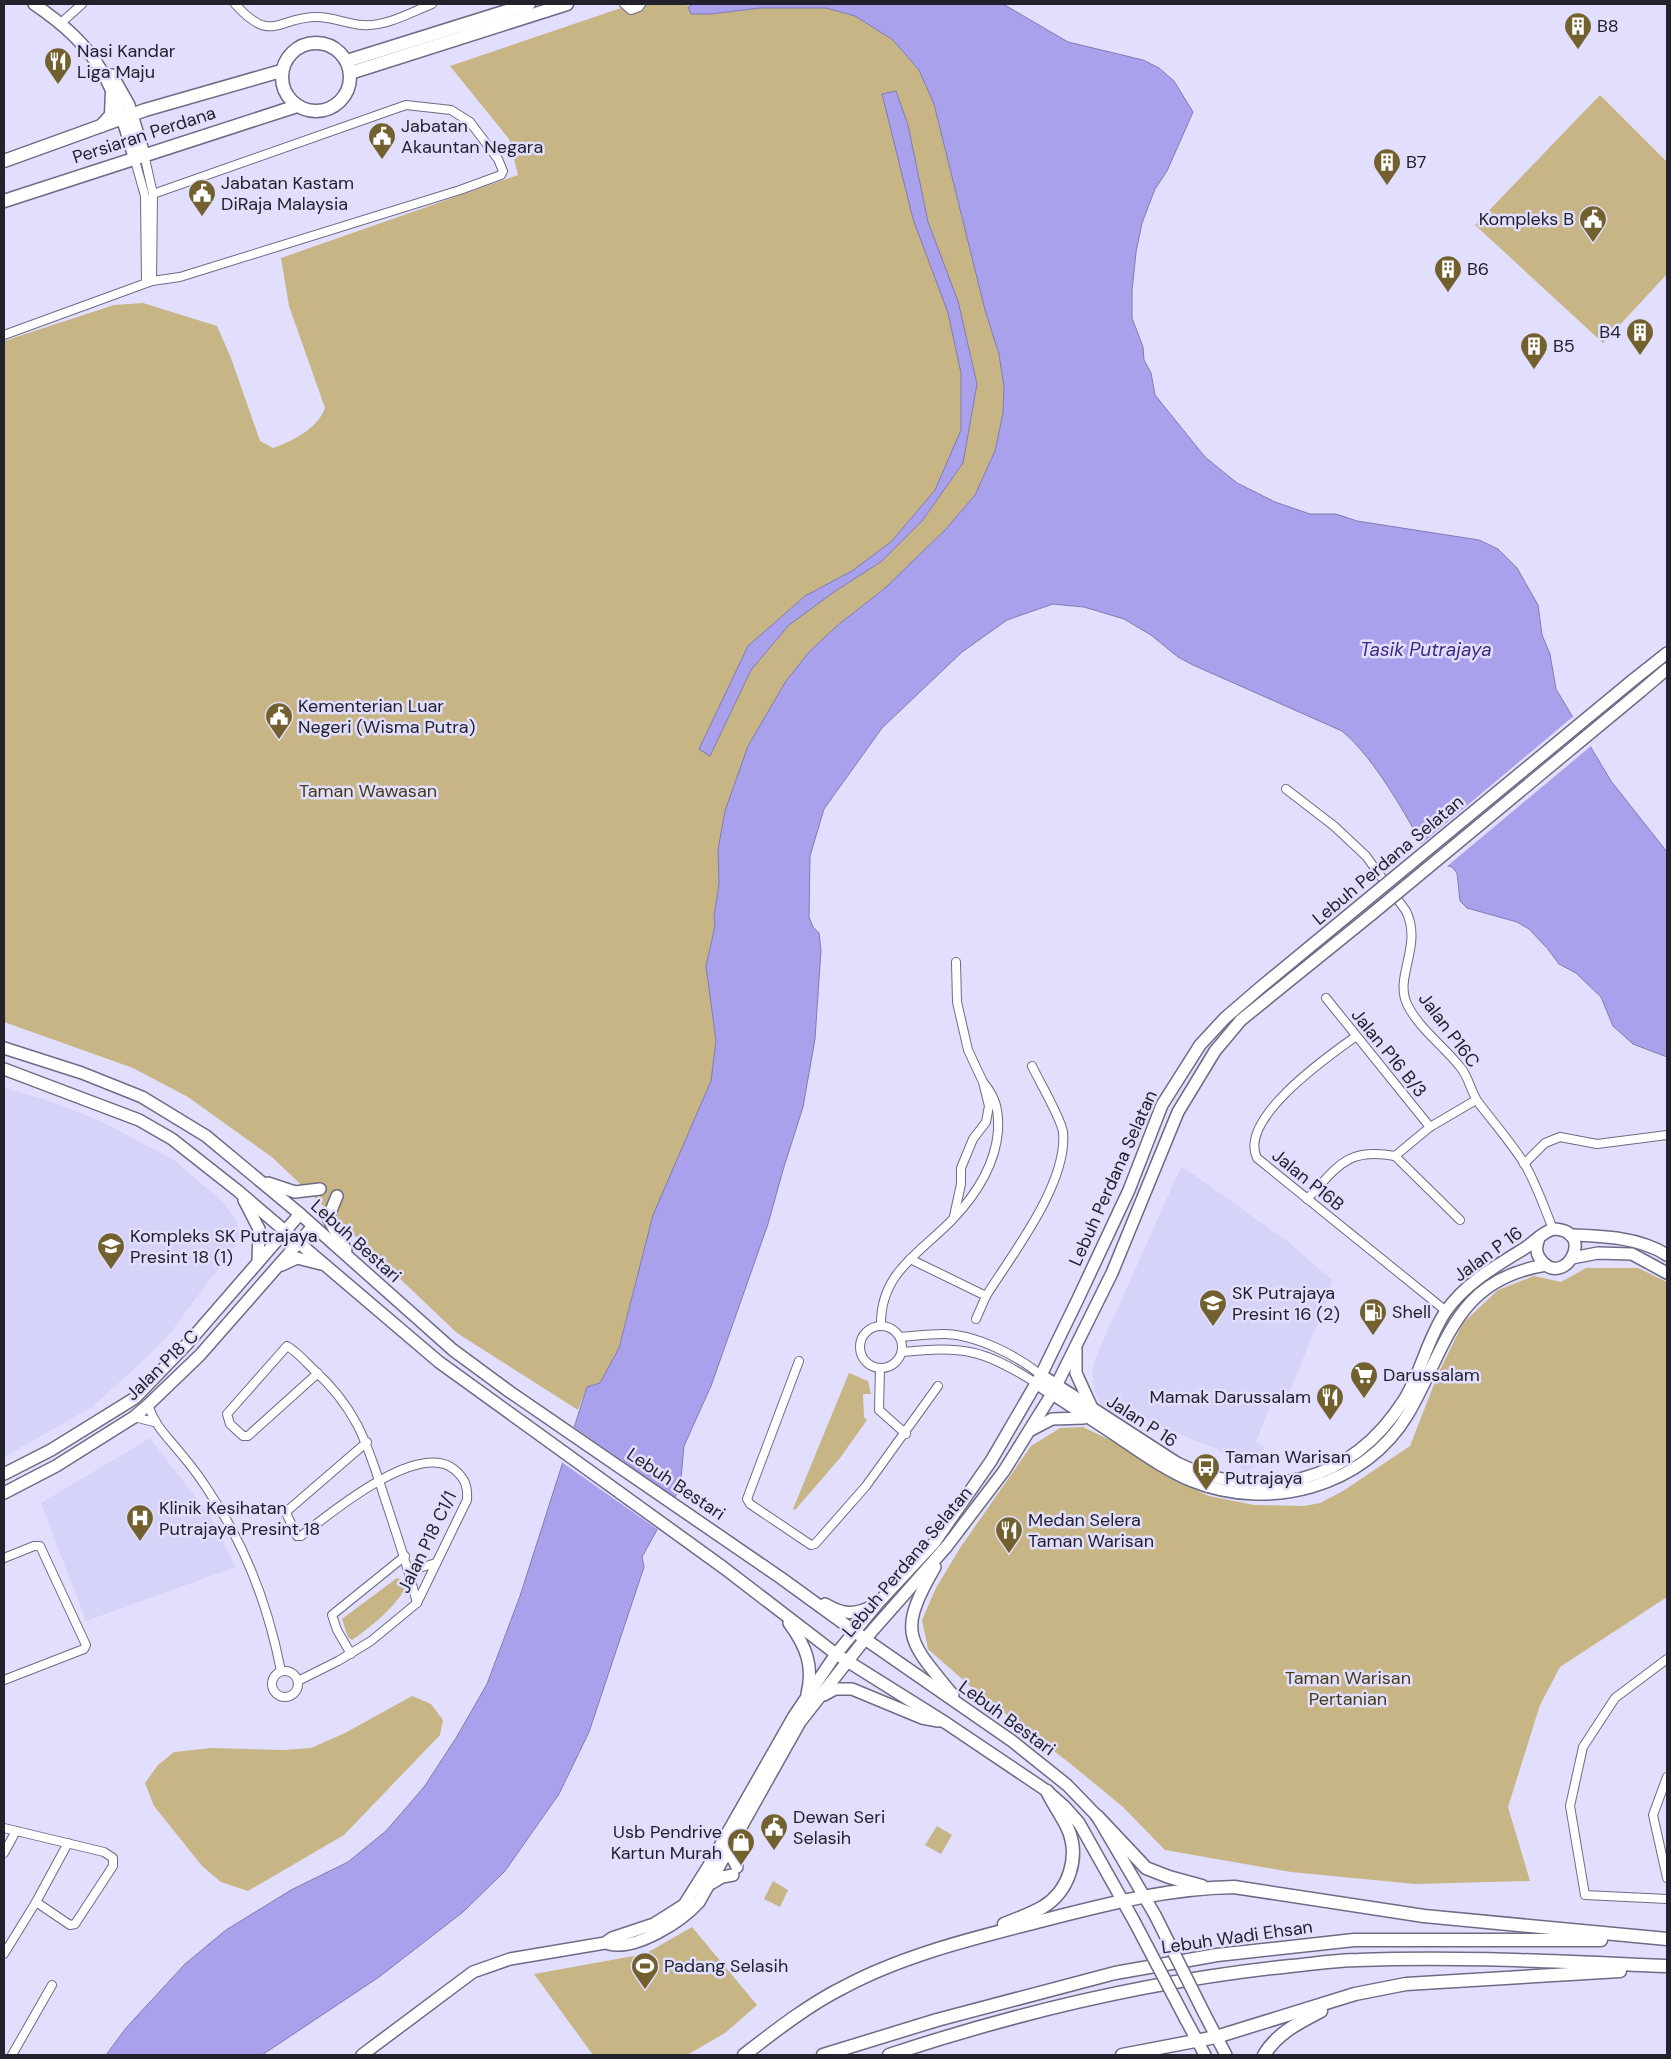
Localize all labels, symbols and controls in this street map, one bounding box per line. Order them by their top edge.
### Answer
building icon: B8 [1563,11,1593,50]
place label: B8 [1597,14,1619,38]
place label: Nasi Kandar Liga Maju [77,39,176,84]
restaurant icon: Nasi Kandar Liga Maju [43,46,73,85]
street label: Persiaran Perdana [69,101,219,169]
place label: Jabatan Akauntan Negara [401,114,543,159]
public building icon: Jabatan Akauntan Negara [367,121,397,160]
building icon: B7 [1372,147,1402,186]
place label: B7 [1406,150,1426,174]
place label: Jabatan Kastam DiRaja Malaysia [221,171,354,216]
public building icon: Jabatan Kastam DiRaja Malaysia [187,178,217,217]
public building icon: Kompleks B [1578,204,1608,243]
place label: Kompleks B [1479,207,1574,231]
building icon: B6 [1433,254,1463,293]
place label: B6 [1467,257,1489,281]
building icon: B4 [1625,317,1655,356]
place label: B4 [1599,320,1621,344]
building icon: B5 [1519,331,1549,370]
place label: B5 [1553,334,1575,358]
water label: Tasik Putrajaya [1360,637,1492,662]
place label: Kementerian Luar Negeri (Wisma Putra) [298,694,475,739]
public building icon: Kementerian Luar Negeri (Wisma Putra) [264,701,294,740]
park label: Taman Wawasan [299,779,437,803]
street label: Lebuh Perdana Selatan [1308,790,1468,930]
street label: Jalan P16C [1413,988,1485,1072]
street label: Jalan P16 B/3 [1346,1004,1432,1102]
street label: Lebuh Perdana Selatan [1063,1086,1163,1270]
street label: Jalan P16B [1267,1144,1349,1216]
street label: Lebuh Bestari [306,1194,406,1288]
street label: Jalan P 16 [1449,1221,1527,1287]
place label: Kompleks SK Putrajaya Presint 18 (1) [130,1224,318,1269]
school or university icon: Kompleks SK Putrajaya Presint 18 (1) [96,1231,126,1270]
place label: SK Putrajaya Presint 16 (2) [1232,1281,1340,1326]
school or university icon: SK Putrajaya Presint 16 (2) [1198,1288,1228,1327]
fuel station icon: Shell [1358,1297,1388,1336]
place label: Shell [1392,1300,1431,1324]
street label: Jalan P18 C [120,1324,204,1406]
supermarket icon: Darussalam [1349,1360,1379,1399]
place label: Darussalam [1383,1363,1480,1387]
restaurant icon: Mamak Darussalam [1315,1382,1345,1421]
place label: Mamak Darussalam [1150,1385,1311,1409]
street label: Jalan P 16 [1102,1389,1182,1453]
street label: Lebuh Bestari [622,1442,730,1526]
place label: Taman Warisan Putrajaya [1225,1445,1351,1490]
bus stop icon: Taman Warisan Putrajaya [1191,1452,1221,1491]
street label: Lebuh Perdana Selatan [837,1482,977,1642]
street label: Jalan P18 C1/1 [392,1487,462,1597]
place label: Klinik Kesihatan Putrajaya Presint 18 [159,1496,320,1541]
hospital icon: Klinik Kesihatan Putrajaya Presint 18 [125,1503,155,1542]
place label: Medan Selera Taman Warisan [1028,1508,1154,1553]
restaurant icon: Medan Selera Taman Warisan [994,1515,1024,1554]
park label: Taman Warisan Pertanian [1285,1666,1411,1711]
street label: Lebuh Bestari [954,1675,1060,1761]
place label: Dewan Seri Selasih [793,1805,885,1850]
public building icon: Dewan Seri Selasih [759,1812,789,1851]
place label: Usb Pendrive Kartun Murah [611,1820,722,1865]
shop icon: Usb Pendrive Kartun Murah [726,1827,756,1866]
street label: Lebuh Wadi Ehsan [1160,1915,1314,1959]
sports icon: Padang Selasih [630,1951,660,1990]
place label: Padang Selasih [664,1954,788,1978]

